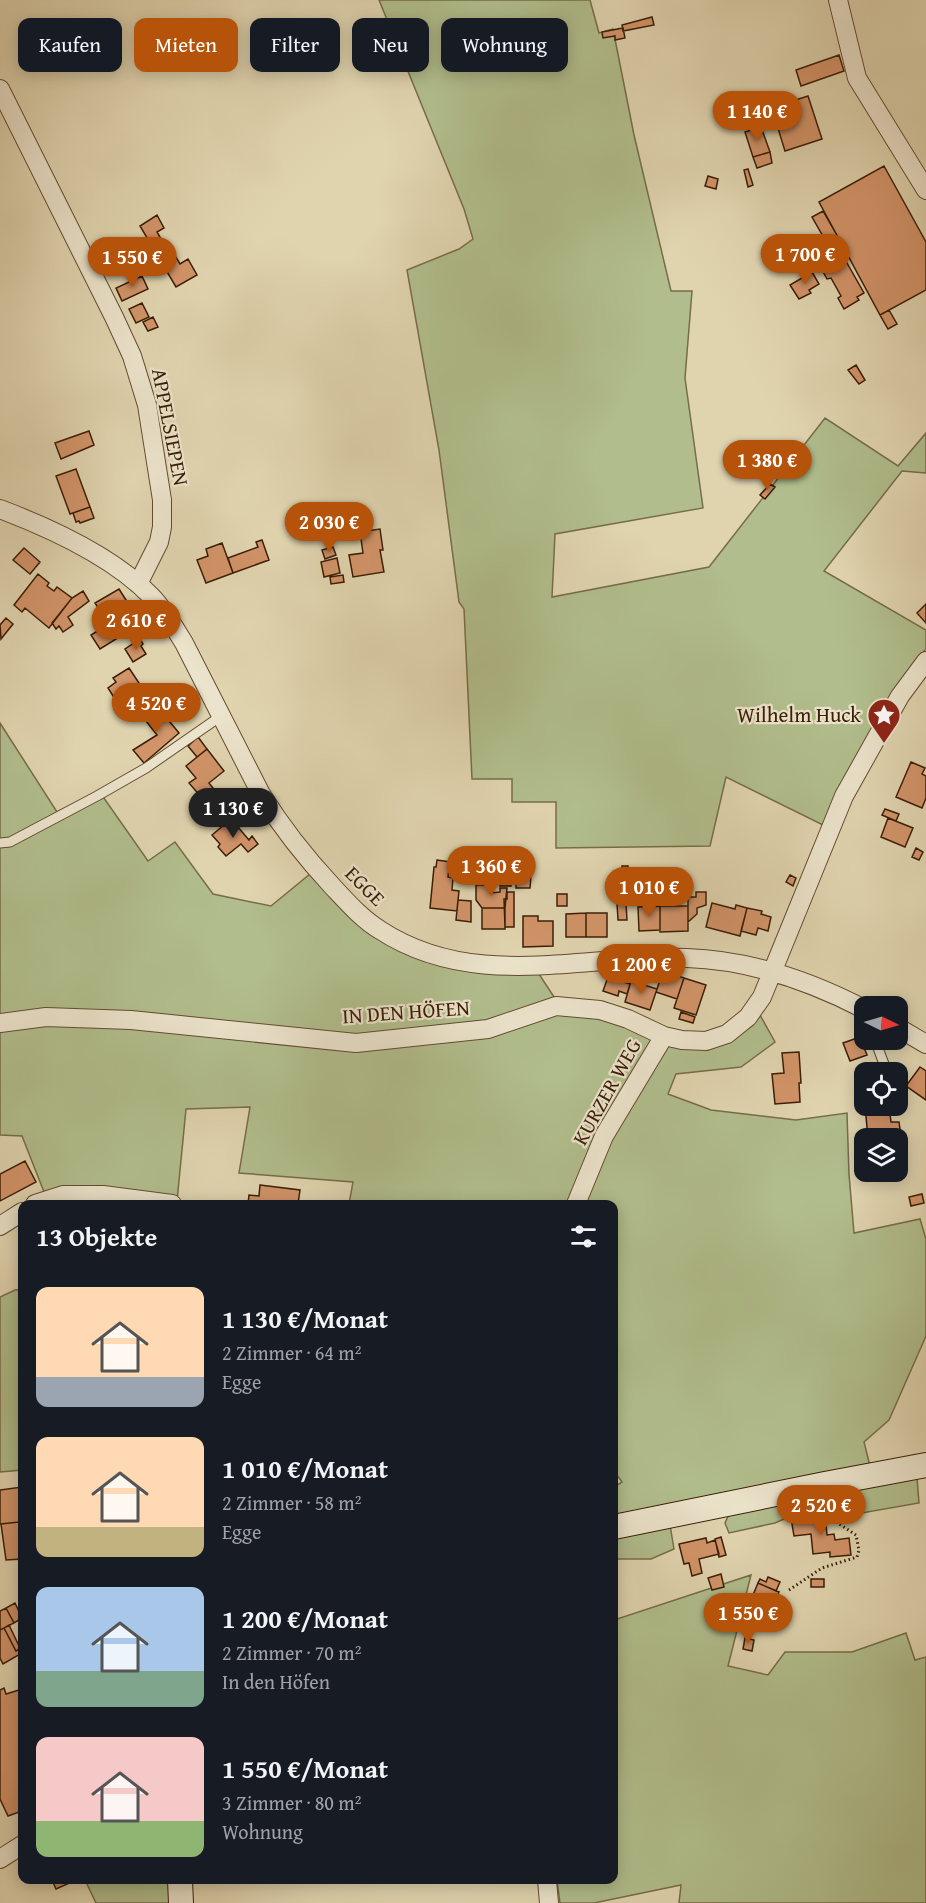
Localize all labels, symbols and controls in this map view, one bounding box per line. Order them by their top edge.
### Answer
chip: Kaufen [18,18,122,72]
chip: Mieten [134,18,238,72]
chip: Filter [250,18,340,72]
chip: Neu [352,18,429,72]
chip: Wohnung [441,18,568,72]
pin: 1 140 € [702,91,812,142]
text: 1 140 € [727,96,787,125]
pin: 1 700 € [750,234,860,285]
pin: 1 550 € [77,237,187,288]
text: 1 700 € [775,239,835,268]
text: 1 550 € [102,242,162,271]
street label: APPELSIEPEN [144,365,197,489]
pin: 1 380 € [712,440,822,491]
text: 1 380 € [737,445,797,474]
pin: 2 030 € [274,502,384,553]
text: 2 030 € [299,507,359,536]
pin: 2 610 € [81,600,191,651]
text: 2 610 € [106,605,166,634]
pin: 4 520 € [101,683,211,734]
text: 4 520 € [126,688,186,717]
place icon: Wilhelm Huck [866,697,902,744]
place label: Wilhelm Huck [737,699,861,730]
pin: 1 130 € [178,788,288,839]
text: 1 130 € [203,793,263,822]
pin: 1 360 € [436,846,546,897]
text: 1 360 € [461,851,521,880]
street label: EGGE [338,858,393,913]
pin: 1 010 € [594,867,704,918]
text: 1 010 € [619,872,679,901]
pin: 1 200 € [586,944,696,995]
text: 1 200 € [611,949,671,978]
street label: IN DEN HÖFEN [341,992,471,1031]
north arrow [854,996,908,1050]
map controls [854,996,908,1182]
street label: KURZER WEG [564,1033,649,1151]
button: locate [854,1062,908,1116]
button: layers [854,1128,908,1182]
text: 13 Objekte [36,1217,157,1256]
icon: filters [567,1220,600,1253]
text: 1 130 €/Monat [222,1299,388,1338]
icon: home [84,1311,156,1383]
text: 2 Zimmer · 64 m² [222,1338,361,1367]
text: Egge [222,1367,261,1396]
text: 1 010 €/Monat [222,1449,388,1488]
icon: home [84,1461,156,1533]
pin: 2 520 € [766,1485,876,1536]
text: 2 Zimmer · 58 m² [222,1488,361,1517]
text: 2 520 € [791,1490,851,1519]
text: Egge [222,1517,261,1546]
pin: 1 550 € [693,1593,803,1644]
text: 1 550 € [718,1598,778,1627]
text: 1 200 €/Monat [222,1599,388,1638]
icon: home [84,1611,156,1683]
text: 2 Zimmer · 70 m² [222,1638,361,1667]
text: In den Höfen [222,1667,330,1696]
text: 1 550 €/Monat [222,1749,388,1788]
icon: home [84,1761,156,1833]
text: 3 Zimmer · 80 m² [222,1788,361,1817]
text: Wohnung [222,1817,303,1846]

